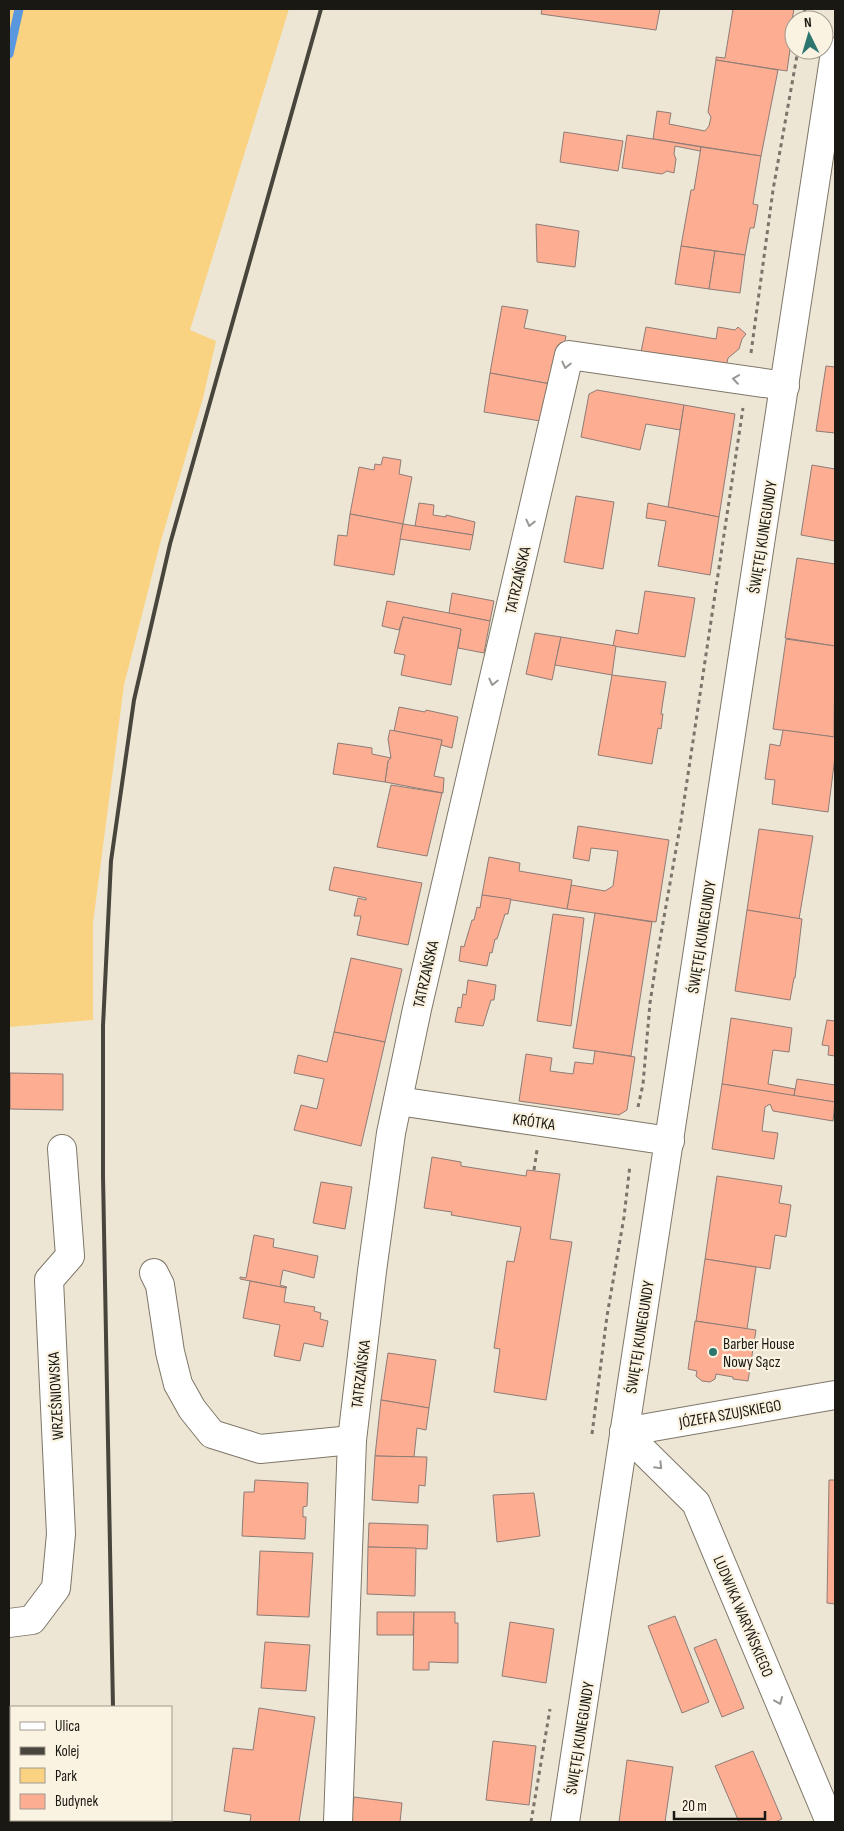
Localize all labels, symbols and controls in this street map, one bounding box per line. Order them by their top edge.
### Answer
north arrow [784,10,834,60]
text: N [803,14,812,31]
one-way arrow [561,361,572,370]
one-way arrow [732,374,741,384]
street label: ŚWIĘTEJ KUNEGUNDY [745,479,782,595]
one-way arrow [525,519,536,528]
street label: TATRZAŃSKA [502,545,535,616]
one-way arrow [488,677,499,686]
street label: ŚWIĘTEJ KUNEGUNDY [684,879,721,995]
street label: TATRZAŃSKA [410,939,443,1010]
street label: KRÓTKA [511,1110,556,1135]
street label: ŚWIĘTEJ KUNEGUNDY [622,1279,659,1395]
place label: Barber House Nowy Sącz [723,1335,795,1372]
street label: TATRZAŃSKA [348,1339,375,1409]
marker: Barber House Nowy Sącz [707,1346,719,1358]
street label: WRZEŚNIOWSKA [45,1351,68,1441]
street label: JÓZEFA SZUJSKIEGO [677,1396,783,1433]
one-way arrow [653,1460,662,1469]
street label: LUDWIKA WARYŃSKIEGO [708,1553,777,1680]
street label: ŚWIĘTEJ KUNEGUNDY [562,1680,599,1796]
one-way arrow [773,1696,784,1705]
legend [10,1706,172,1821]
text: Ulica [55,1717,80,1736]
text: Kolej [55,1742,80,1761]
text: Park [55,1767,77,1786]
scale bar [674,1788,765,1820]
text: Budynek [55,1792,98,1811]
text: 20 m [682,1797,707,1816]

